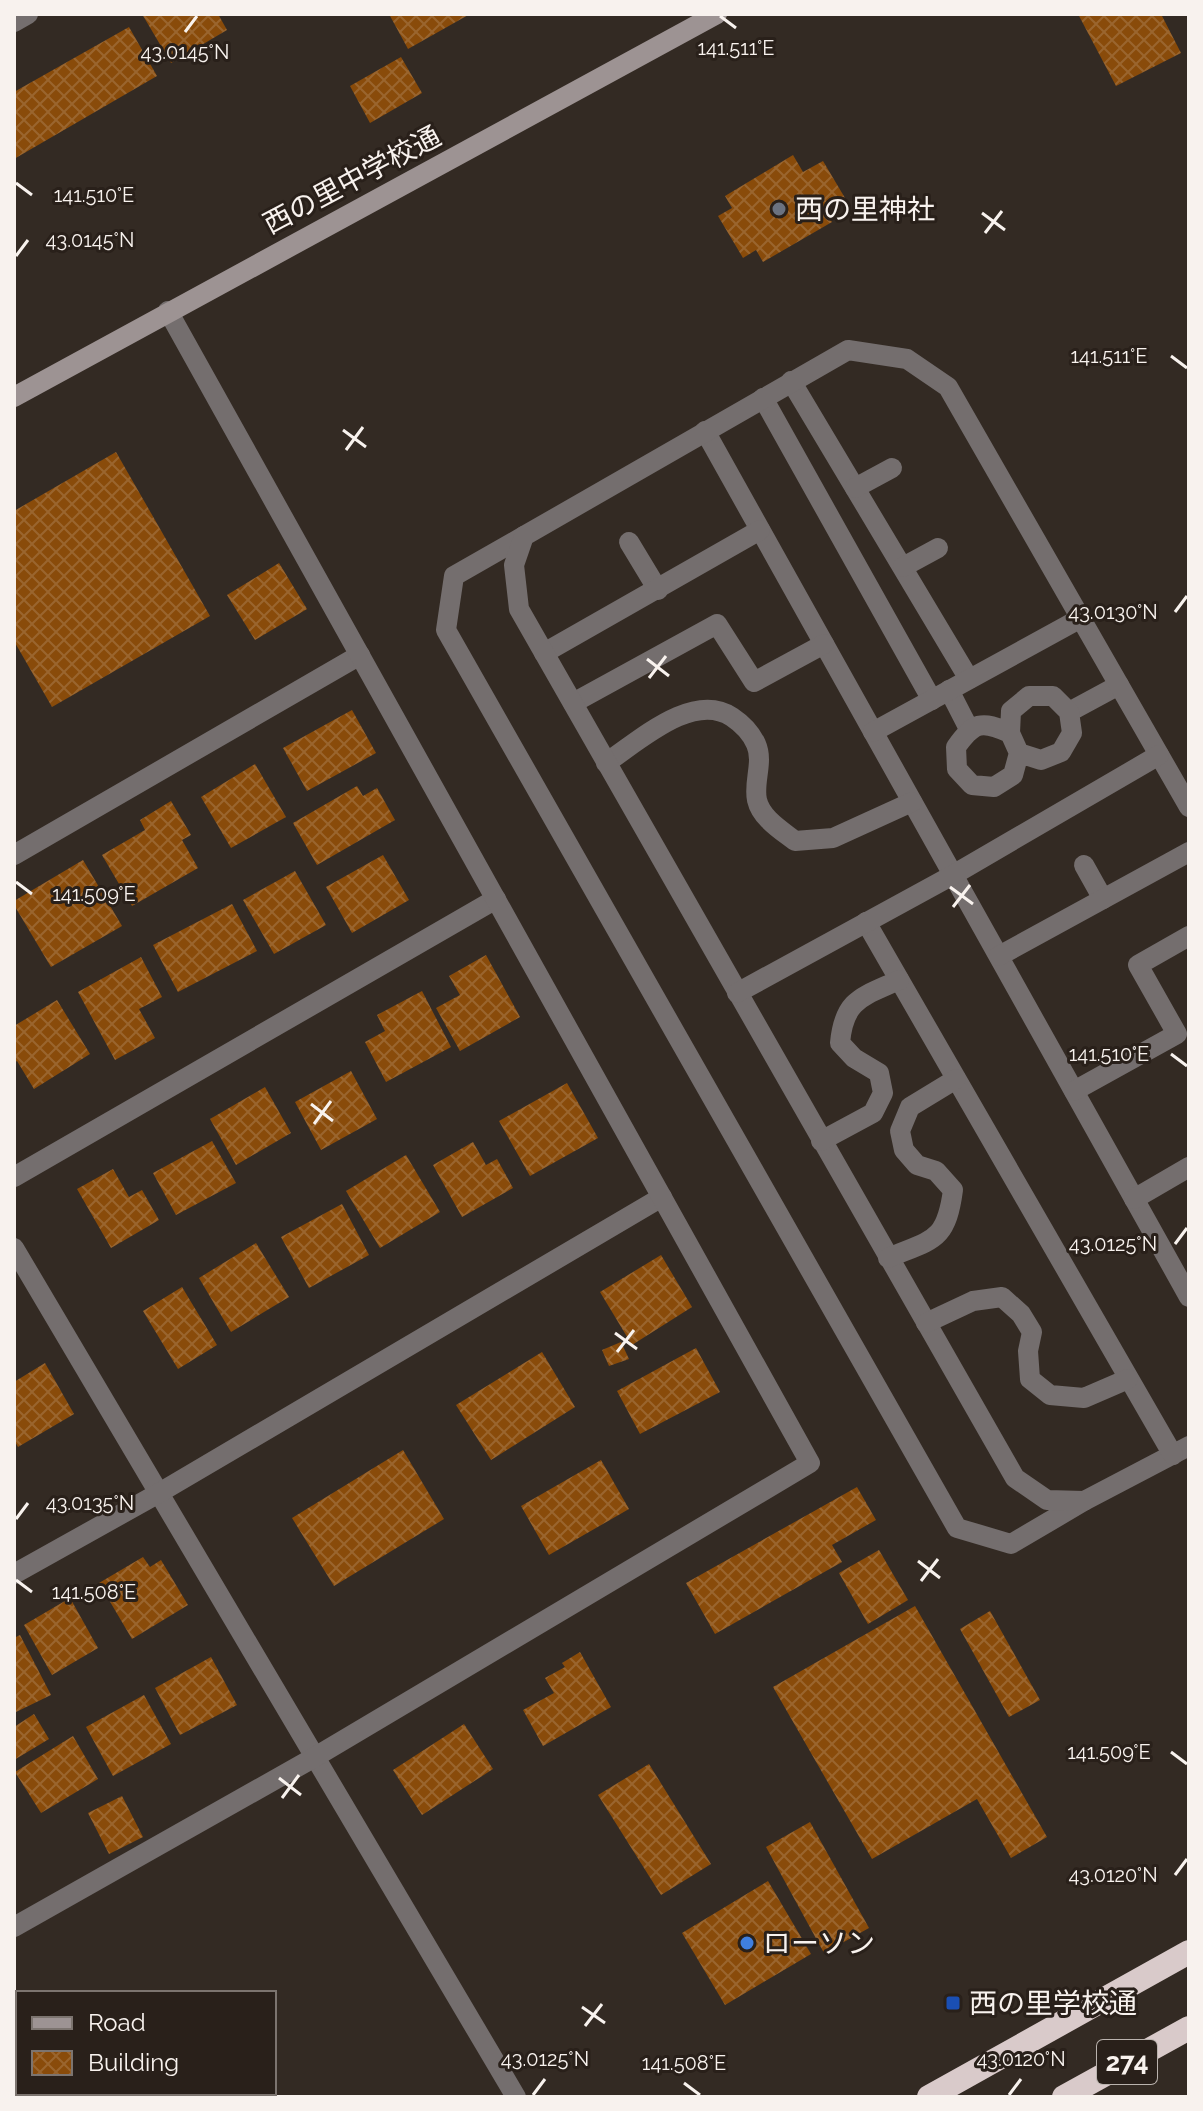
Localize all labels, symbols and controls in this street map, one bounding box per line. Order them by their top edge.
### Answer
text: 141.511°E [698,36,774,60]
text: 43.0145°N [141,40,229,64]
street label: 西の里中学校通 [258,119,446,241]
text: 141.510°E [54,183,134,207]
place label: 西の里神社 [795,193,935,226]
marker: 西の里神社 [770,200,788,218]
text: 43.0145°N [46,228,134,252]
text: 141.511°E [1071,344,1147,368]
text: 43.0130°N [1068,600,1158,624]
text: 141.509°E [52,882,136,906]
text: 141.510°E [1069,1042,1149,1066]
text: 43.0125°N [1069,1232,1157,1256]
text: 43.0135°N [46,1491,134,1515]
text: 141.508°E [52,1580,136,1604]
text: 141.509°E [1067,1740,1151,1764]
text: 43.0120°N [1068,1863,1158,1887]
place label: ローソン [763,1927,875,1960]
marker: ローソン [738,1934,756,1952]
place label: 西の里学校通 [969,1987,1137,2020]
legend [16,1991,276,2095]
marker: 西の里学校通 [944,1994,962,2012]
text: Road [88,2008,146,2037]
road number: 274 [1097,2040,1157,2084]
text: 43.0125°N [501,2047,589,2071]
text: 43.0120°N [976,2047,1066,2071]
text: Building [88,2048,179,2077]
text: 141.508°E [642,2051,726,2075]

